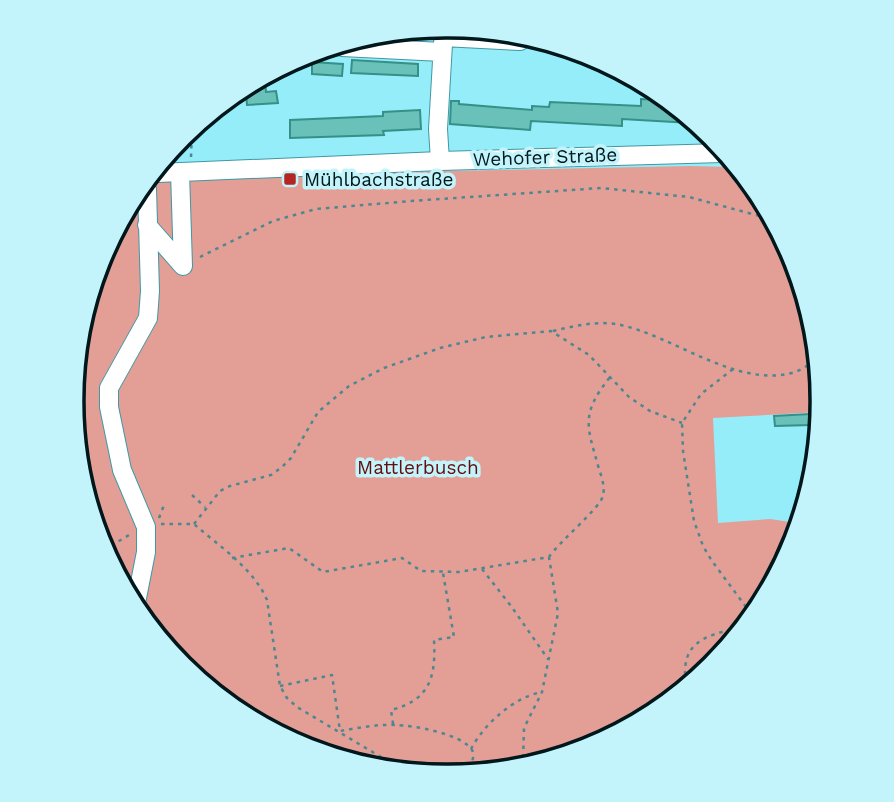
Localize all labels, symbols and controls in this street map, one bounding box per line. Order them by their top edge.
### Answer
street label: Wehofer Straße [472,143,618,171]
place label: Mühlbachstraße [304,168,453,191]
marker: Mühlbachstraße [282,171,298,187]
park label: Mattlerbusch [357,456,479,479]

